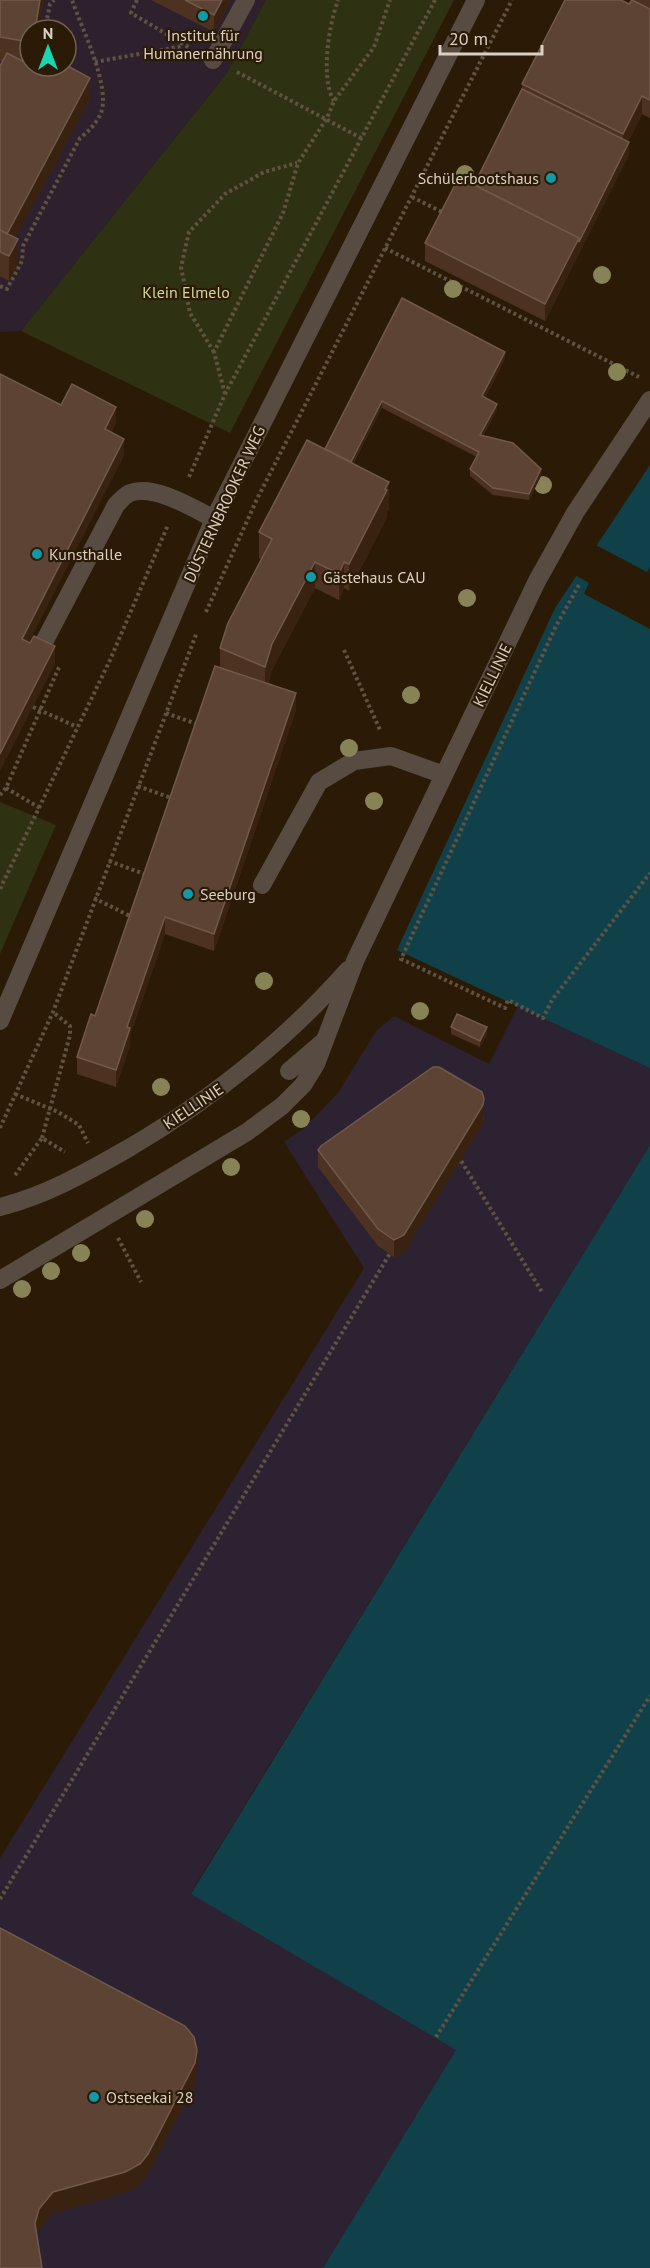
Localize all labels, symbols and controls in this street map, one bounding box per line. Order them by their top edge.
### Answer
marker: Institut für Humanernährung [196,9,210,23]
north arrow [18,18,78,78]
scale bar [440,18,542,56]
text: N [43,23,53,43]
place label: Institut für Humanernährung [143,25,263,63]
text: 20 m [449,27,488,50]
place label: Schülerbootshaus [418,168,539,188]
marker: Schülerbootshaus [544,171,558,185]
park label: Klein Elmelo [142,282,230,302]
street label: DÜSTERNBROOKER WEG [179,422,269,586]
place label: Kunsthalle [49,544,122,564]
marker: Kunsthalle [30,547,44,561]
place label: Gästehaus CAU [323,567,426,587]
marker: Gästehaus CAU [304,570,318,584]
street label: KIELLINIE [468,640,516,710]
place label: Seeburg [200,884,256,904]
marker: Seeburg [181,887,195,901]
street label: KIELLINIE [159,1079,227,1133]
place label: Ostseekai 28 [106,2087,194,2107]
marker: Ostseekai 28 [87,2090,101,2104]

